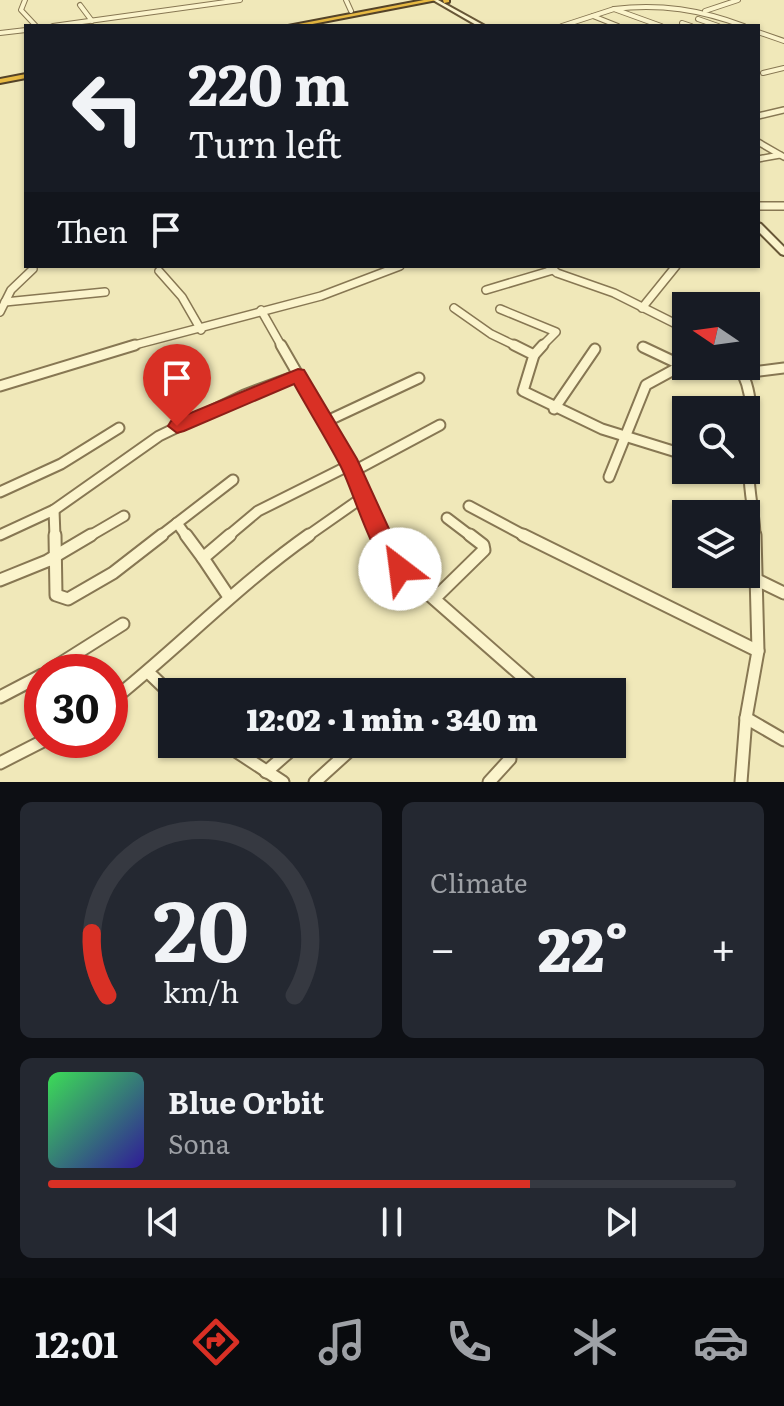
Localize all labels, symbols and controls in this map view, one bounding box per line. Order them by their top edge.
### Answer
text: 220 m [188,40,350,123]
icon: left [56,56,160,160]
text: Turn left [188,116,342,169]
text: Then [56,208,128,252]
icon: arrive [144,208,188,252]
north arrow [672,292,760,380]
map controls [672,292,760,588]
pin [143,344,211,426]
icon: arrive [155,356,199,400]
button: search [672,396,760,484]
button: layers [672,500,760,588]
position arrow [358,527,442,611]
speed limit sign: 30 [24,654,128,758]
text: 12:02 · 1 min · 340 m [246,696,538,740]
text: Climate [430,862,528,901]
text: 20 [153,864,249,988]
text: 22° [538,901,628,990]
text: − [430,913,456,979]
text: + [710,913,736,979]
text: km/h [163,969,239,1012]
text: Blue Orbit [168,1079,324,1123]
text: Sona [168,1123,230,1162]
icon: previous [141,1200,185,1244]
icon: pause [370,1200,414,1244]
icon: next [599,1200,643,1244]
icon: directions [188,1314,244,1370]
icon: music [314,1314,370,1370]
icon: phone [441,1314,497,1370]
icon: climate [567,1314,623,1370]
icon: car [693,1314,749,1370]
text: 12:01 [35,1316,118,1369]

